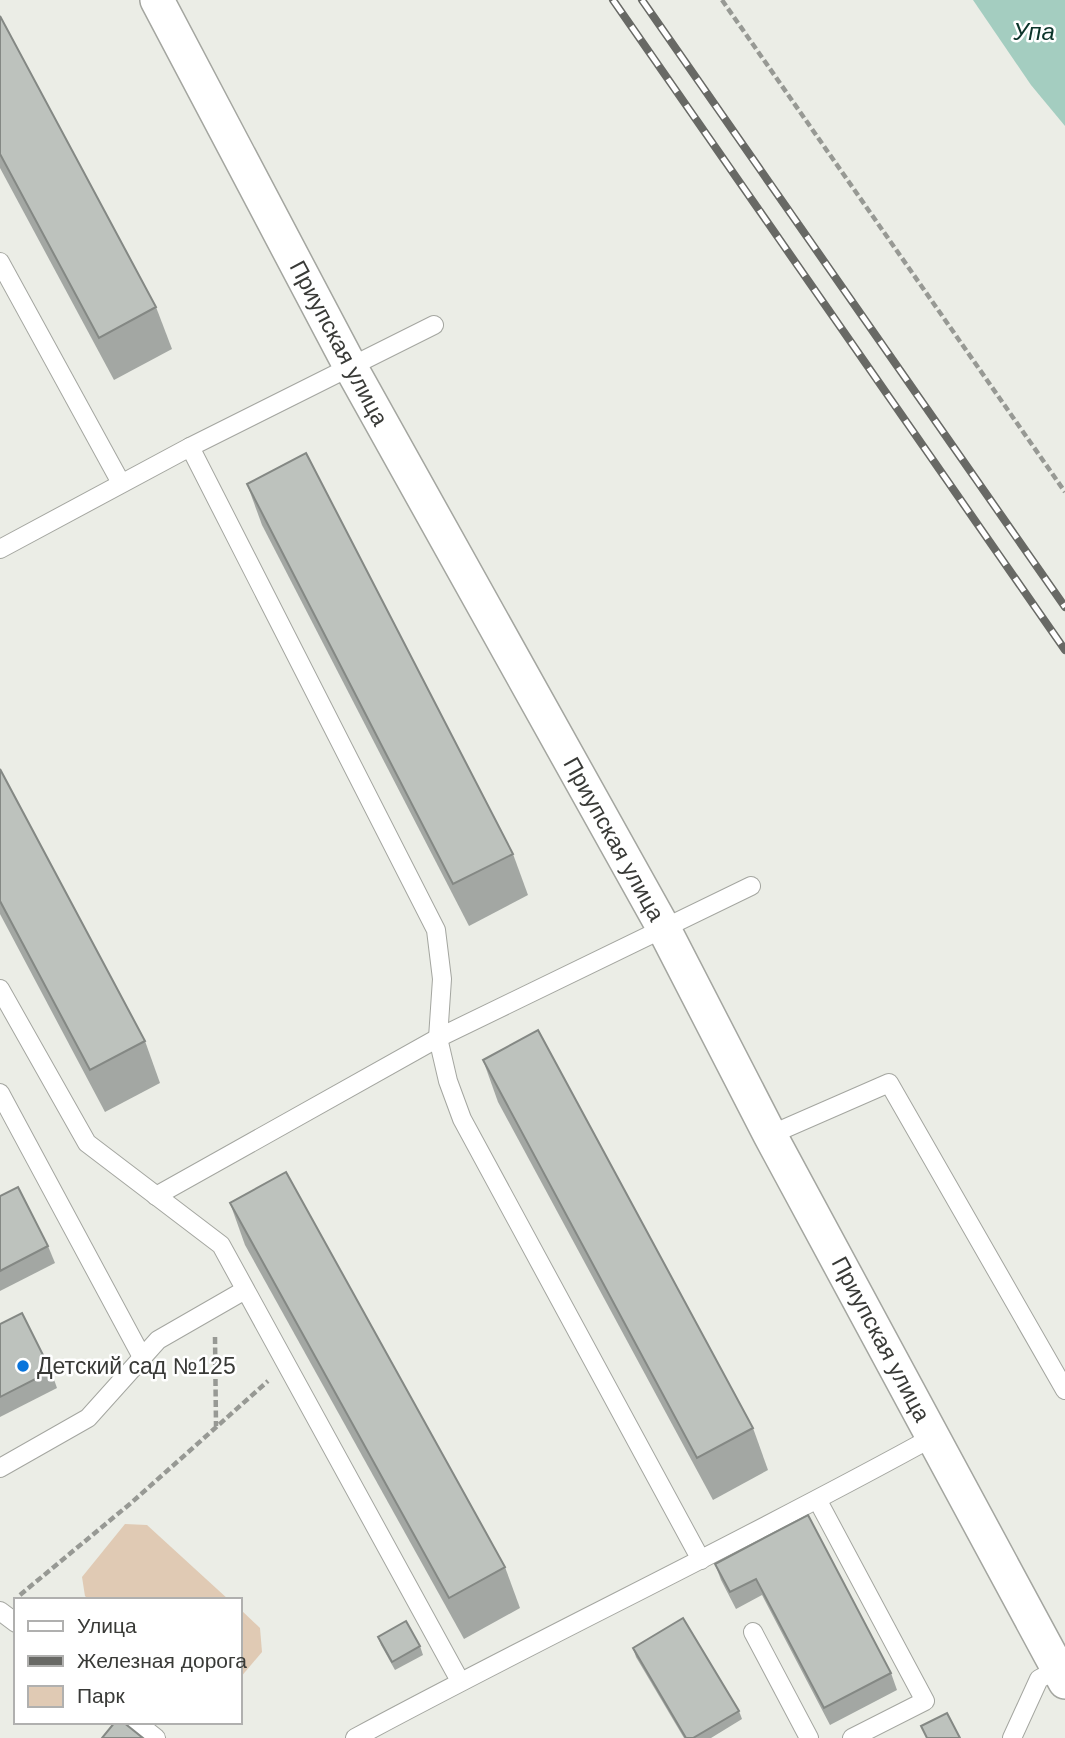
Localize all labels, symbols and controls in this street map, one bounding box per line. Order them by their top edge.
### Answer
water label: Упа [1012,18,1055,45]
street label: Приупская улица [285,256,394,430]
street label: Приупская улица [558,753,670,926]
street label: Приупская улица [827,1252,936,1426]
place label: Детский сад №125 [37,1353,236,1379]
marker: Детский сад №125 [15,1358,31,1374]
legend [14,1598,242,1724]
text: Улица [77,1614,137,1637]
text: Железная дорога [77,1649,247,1672]
text: Парк [77,1684,125,1707]

